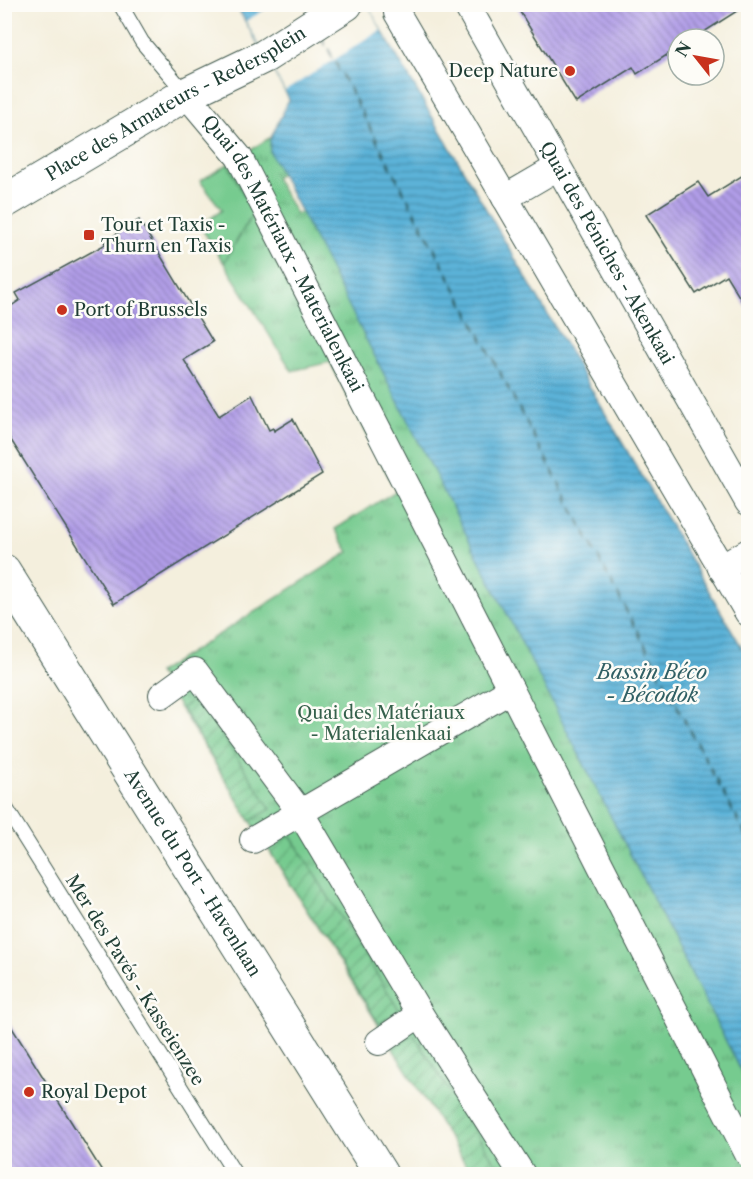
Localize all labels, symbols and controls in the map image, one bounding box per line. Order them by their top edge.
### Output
street label: Place des Armateurs - Redersplein [42,22,310,186]
north arrow [666,27,726,87]
text: N [671,38,695,60]
place label: Deep Nature [449,60,558,82]
marker: Deep Nature [563,64,577,78]
street label: Quai des Matériaux - Materialenkaai [198,111,368,396]
street label: Quai des Péniches - Akenkaai [535,138,679,369]
place label: Tour et Taxis - Thurn en Taxis [101,214,231,257]
marker: Tour et Taxis - Thurn en Taxis [82,228,96,242]
place label: Port of Brussels [74,299,208,321]
marker: Port of Brussels [55,303,69,317]
water label: Bassin Béco - Bécodok [595,660,707,707]
park label: Quai des Matériaux - Materialenkaai [297,702,465,745]
street label: Avenue du Port - Havenlaan [119,764,266,981]
street label: Mer des Pavés - Kasseienzee [61,870,209,1090]
place label: Royal Depot [41,1081,148,1103]
marker: Royal Depot [22,1085,36,1099]

